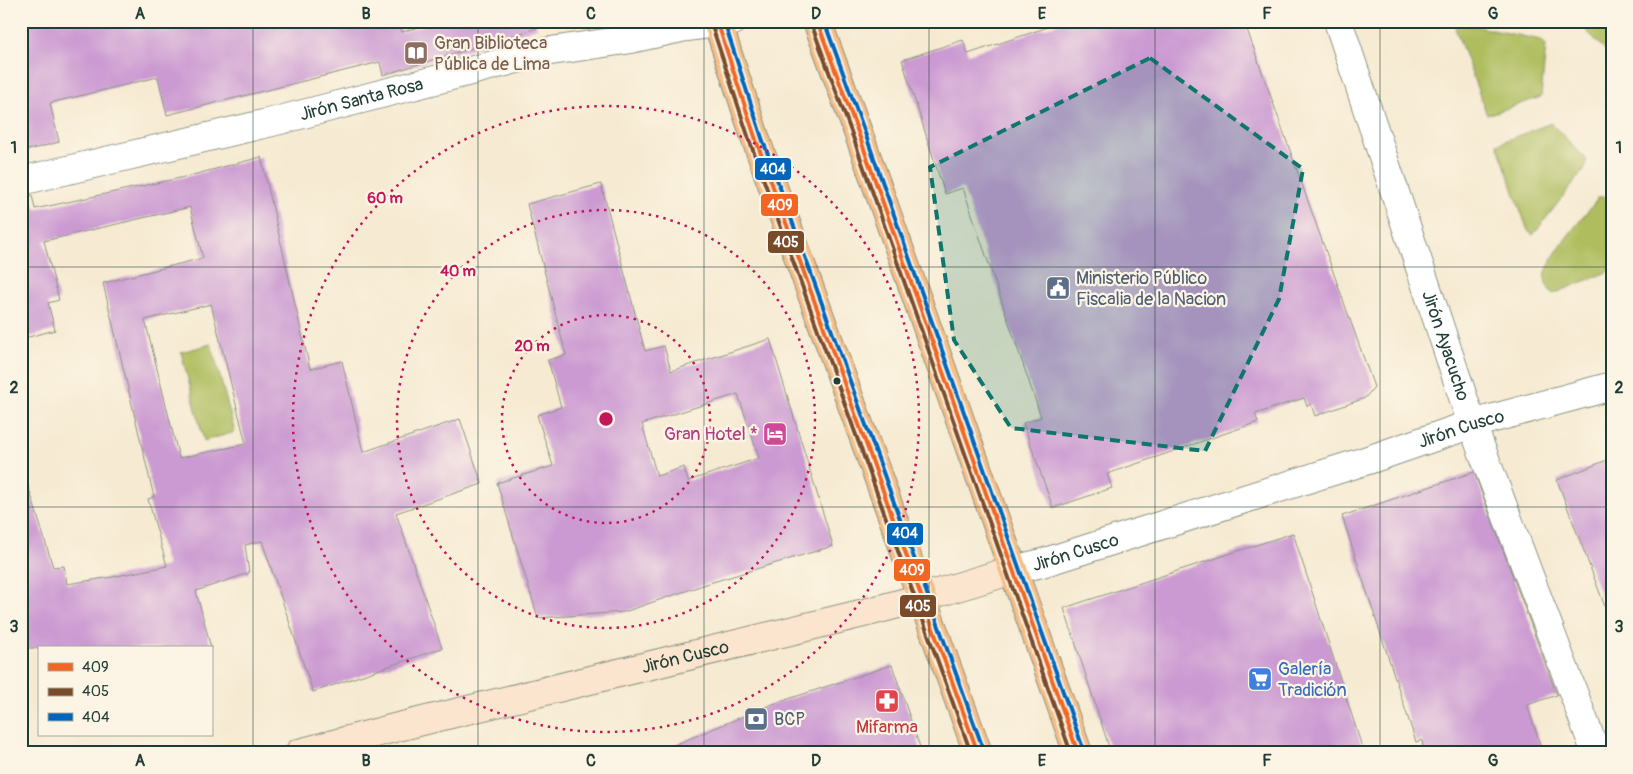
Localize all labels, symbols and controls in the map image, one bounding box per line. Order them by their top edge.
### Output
text: A [135,4,146,24]
text: B [361,4,371,24]
text: C [586,4,596,24]
text: D [811,4,821,24]
text: E [1038,4,1047,24]
text: F [1262,4,1272,24]
text: G [1488,4,1499,24]
place label: Gran Biblioteca Pública de Lima [434,32,550,76]
library icon: Gran Biblioteca Pública de Lima [403,40,429,66]
street label: Jirón Santa Rosa [297,72,425,126]
text: 1 [11,138,17,158]
text: 1 [1616,138,1622,158]
line badge: 404 [754,157,792,181]
text: 404 [760,161,787,178]
text: 60 m [367,189,403,208]
line badge: 409 [760,193,799,217]
text: 409 [768,197,792,214]
line badge: 405 [767,230,805,254]
text: 405 [773,234,799,251]
text: 40 m [440,262,476,281]
place label: Ministerio Público Fiscalia de la Nacion [1076,267,1226,311]
public building icon: Ministerio Público Fiscalia de la Nacion [1045,275,1071,301]
street label: Jirón Ayacucho [1417,287,1475,404]
text: 20 m [514,337,550,356]
unlabelled marker [832,376,842,386]
text: 2 [10,378,19,398]
text: 2 [1615,378,1624,398]
street label: Jirón Cusco [1415,404,1507,453]
centre of rings [597,410,615,428]
hotel icon: Gran Hotel * [762,421,788,447]
place label: Gran Hotel * [664,423,758,446]
line badge: 404 [886,522,924,546]
text: 404 [892,525,919,542]
street label: Jirón Cusco [1030,528,1122,576]
line badge: 409 [893,558,931,582]
text: 409 [900,562,924,579]
line badge: 405 [899,594,937,618]
text: 405 [905,598,931,615]
text: 3 [10,617,19,637]
text: 3 [1615,617,1624,637]
street label: Jirón Cusco [639,635,732,679]
legend [38,646,212,736]
text: 409 [82,658,109,677]
place label: Galería Tradición [1278,658,1347,702]
supermarket icon: Galería Tradición [1247,666,1273,692]
text: 405 [82,682,109,701]
pharmacy icon: Mifarma [874,688,900,714]
bank icon: BCP [743,706,769,732]
text: 404 [82,708,110,727]
place label: BCP [774,708,805,731]
place label: Mifarma [856,716,918,739]
text: A [135,751,146,771]
text: B [361,751,371,771]
text: C [586,751,596,771]
text: D [811,751,821,771]
text: E [1038,751,1047,771]
text: F [1262,751,1272,771]
text: G [1488,751,1499,771]

